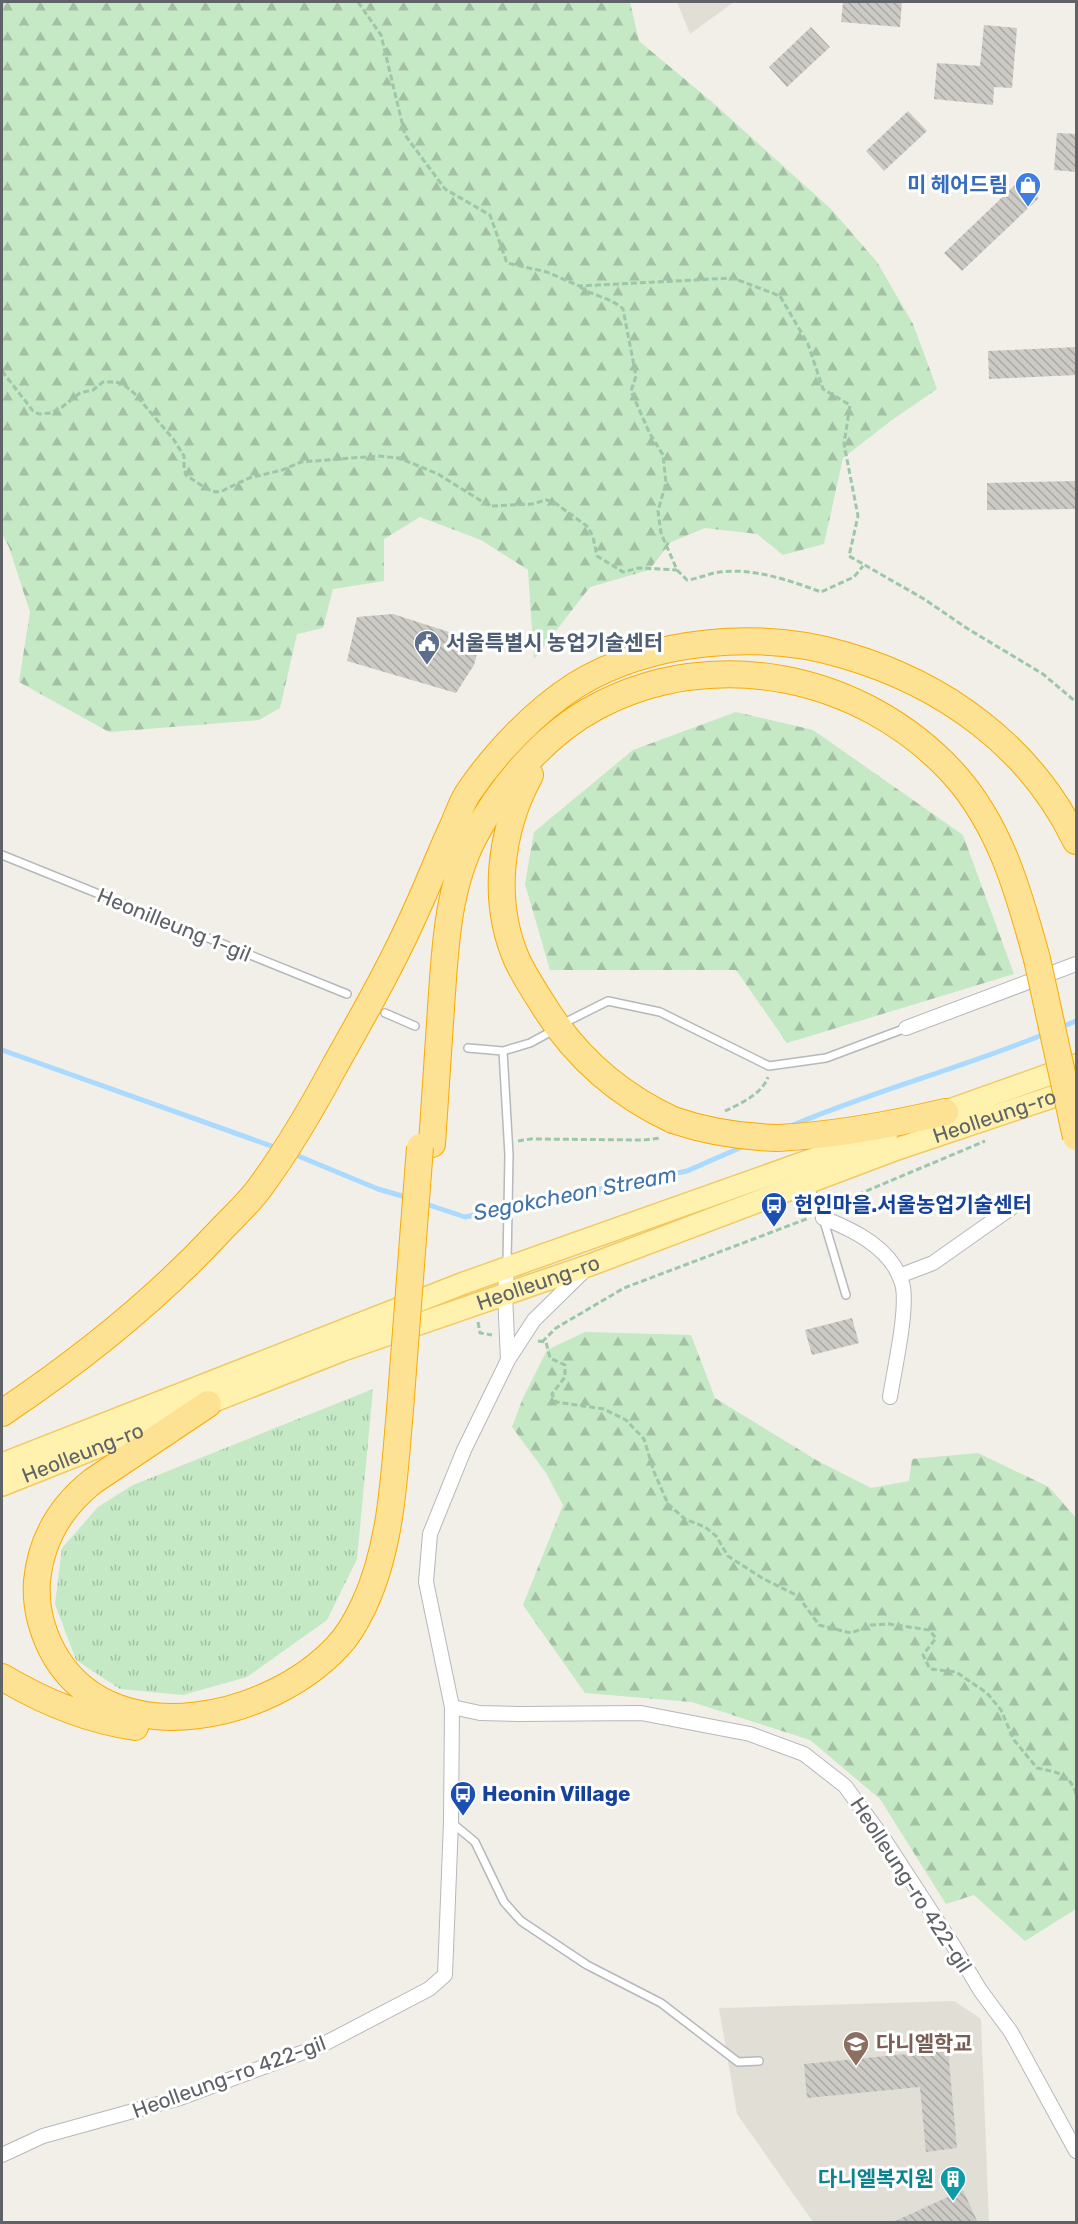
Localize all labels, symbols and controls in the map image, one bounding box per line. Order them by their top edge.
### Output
shop icon: 미 헤어드림 [1013,170,1043,208]
place label: 미 헤어드림 [907,172,1008,197]
public building icon: 서울특별시 농업기술센터 [412,628,442,666]
place label: 서울특별시 농업기술센터 [446,630,663,655]
street label: Heonilleung 1-gil [94,882,255,967]
street label: Heolleung-ro [929,1084,1059,1148]
water label: Segokcheon Stream [471,1161,679,1226]
bus stop icon: 헌인마을.서울농업기술센터 [759,1190,789,1228]
place label: 헌인마을.서울농업기술센터 [794,1192,1032,1217]
street label: Heolleung-ro [473,1250,603,1315]
street label: Heolleung-ro [18,1417,147,1488]
bus stop icon: Heonin Village [448,1779,478,1817]
place label: Heonin Village [482,1781,630,1806]
street label: Heolleung-ro 422-gil [845,1792,977,1977]
school or university icon: 다니엘학교 [841,2029,871,2067]
street label: Heolleung-ro 422-gil [129,2030,329,2123]
place label: 다니엘학교 [876,2031,973,2056]
building icon: 다니엘복지원 [938,2164,968,2202]
place label: 다니엘복지원 [818,2166,934,2191]

